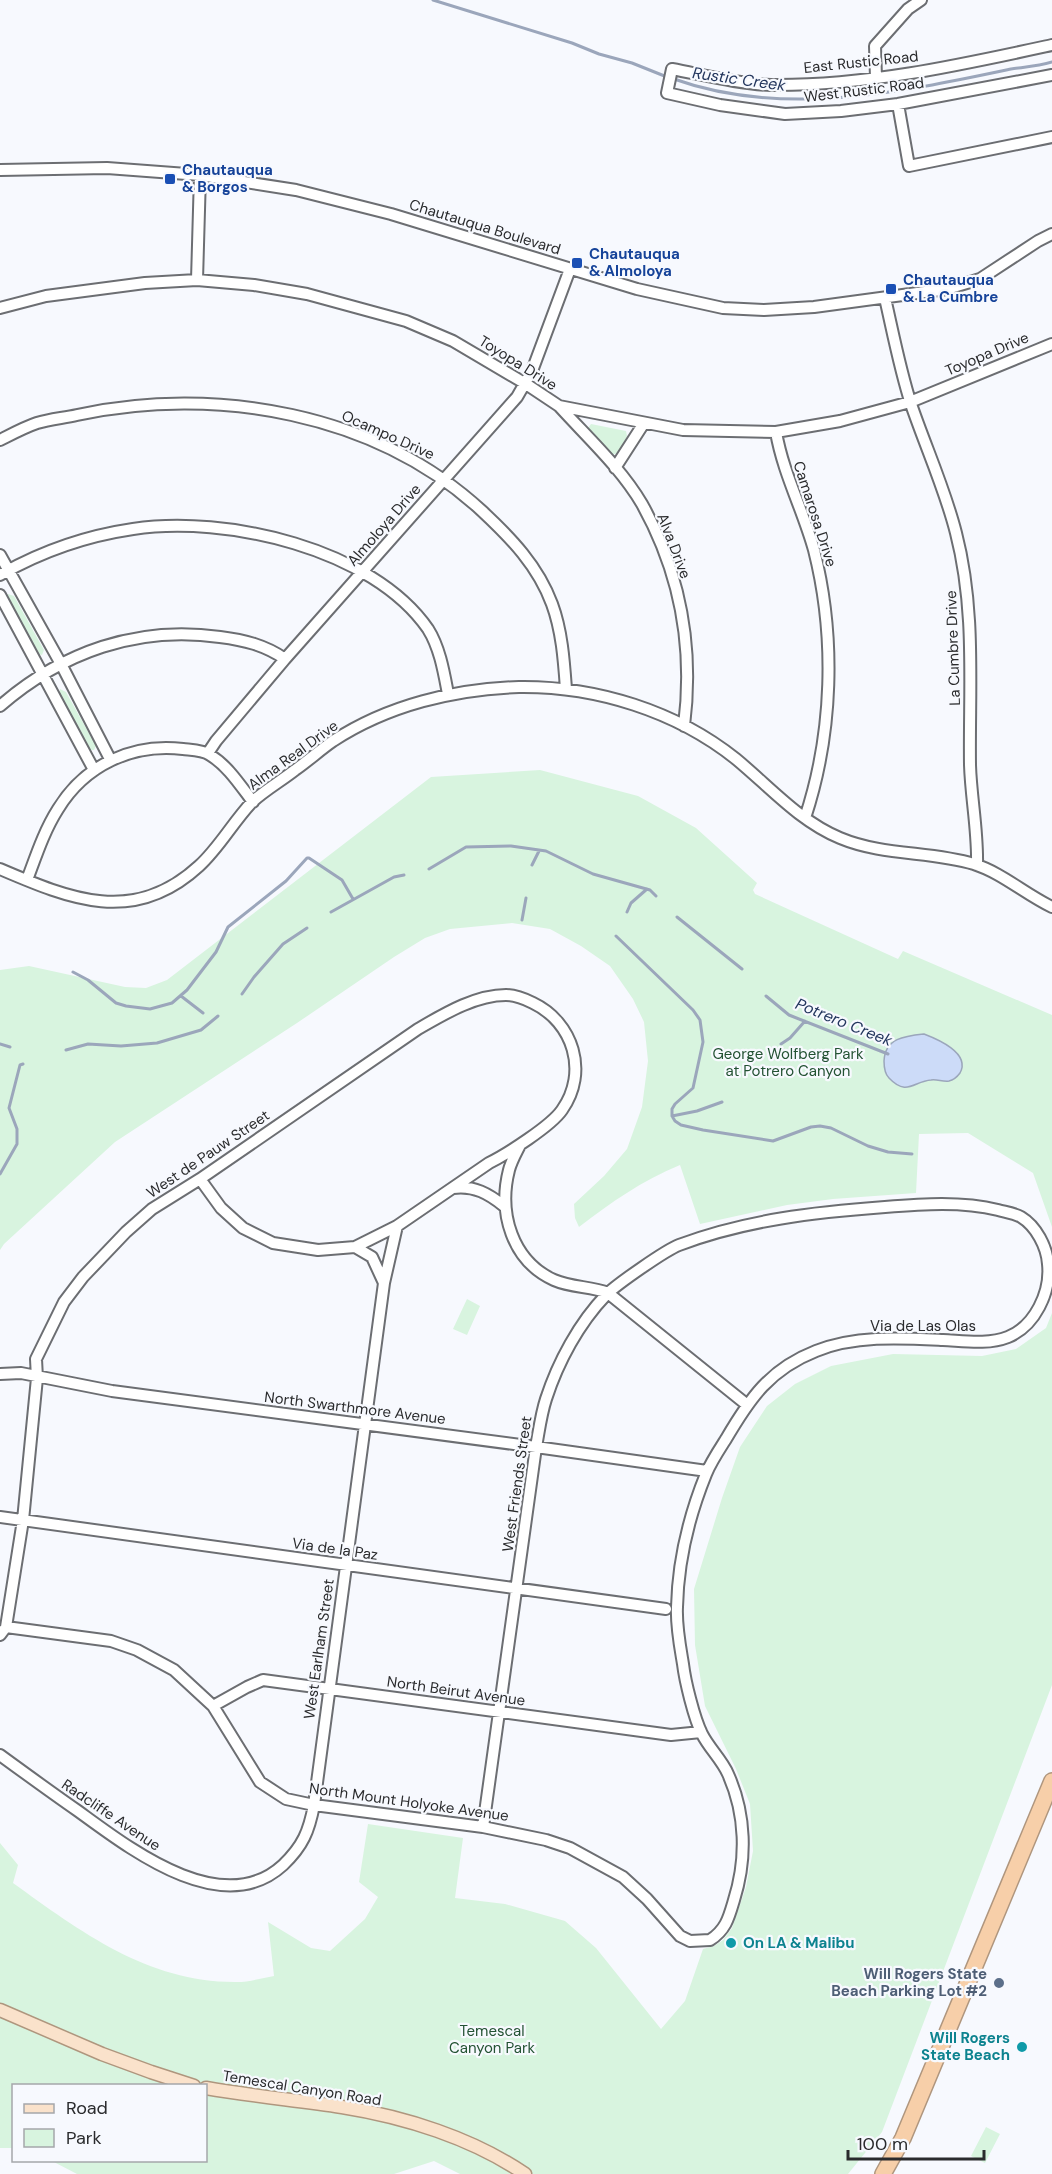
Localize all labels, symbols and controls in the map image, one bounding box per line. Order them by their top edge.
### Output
street label: East Rustic Road [803,46,919,78]
water label: Rustic Creek [691,62,788,96]
street label: West Rustic Road [803,73,925,107]
place label: Chautauqua & Borgos [182,160,273,197]
marker: Chautauqua & Borgos [163,172,177,186]
street label: Chautauqua Boulevard [407,194,563,260]
place label: Chautauqua & Almoloya [589,244,680,281]
marker: Chautauqua & Almoloya [570,256,584,270]
place label: Chautauqua & La Cumbre [903,270,998,307]
marker: Chautauqua & La Cumbre [884,282,898,296]
street label: Toyopa Drive [942,327,1032,381]
street label: Toyopa Drive [475,331,561,395]
street label: Ocampo Drive [338,406,438,464]
street label: Camarosa Drive [789,459,841,569]
street label: Almoloya Drive [343,480,425,570]
street label: Alva Drive [652,510,696,582]
street label: La Cumbre Drive [941,590,965,706]
street label: Alma Real Drive [244,716,342,794]
water label: Potrero Creek [792,993,896,1051]
park label: George Wolfberg Park at Potrero Canyon [712,1044,864,1081]
street label: West de Pauw Street [143,1105,274,1203]
street label: Via de Las Olas [870,1316,976,1336]
street label: North Swarthmore Avenue [263,1387,447,1429]
street label: West Friends Street [498,1415,536,1553]
street label: Via de la Paz [291,1533,379,1565]
street label: West Earlham Street [299,1577,339,1720]
street label: North Beirut Avenue [386,1671,526,1711]
street label: Radcliffe Avenue [58,1775,164,1855]
street label: North Mount Holyoke Avenue [308,1778,510,1826]
place label: On LA & Malibu [743,1933,855,1953]
marker: On LA & Malibu [724,1936,738,1950]
place label: Will Rogers State Beach Parking Lot #2 [831,1964,987,2001]
marker: Will Rogers State Beach Parking Lot #2 [992,1976,1006,1990]
park label: Temescal Canyon Park [449,2021,535,2058]
place label: Will Rogers State Beach [921,2028,1010,2065]
marker: Will Rogers State Beach [1015,2040,1029,2054]
street label: Temescal Canyon Road [221,2066,383,2110]
legend [12,2084,207,2162]
text: Road [66,2096,108,2120]
scale bar [848,2123,984,2161]
text: Park [66,2126,102,2150]
text: 100 m [857,2132,908,2156]

